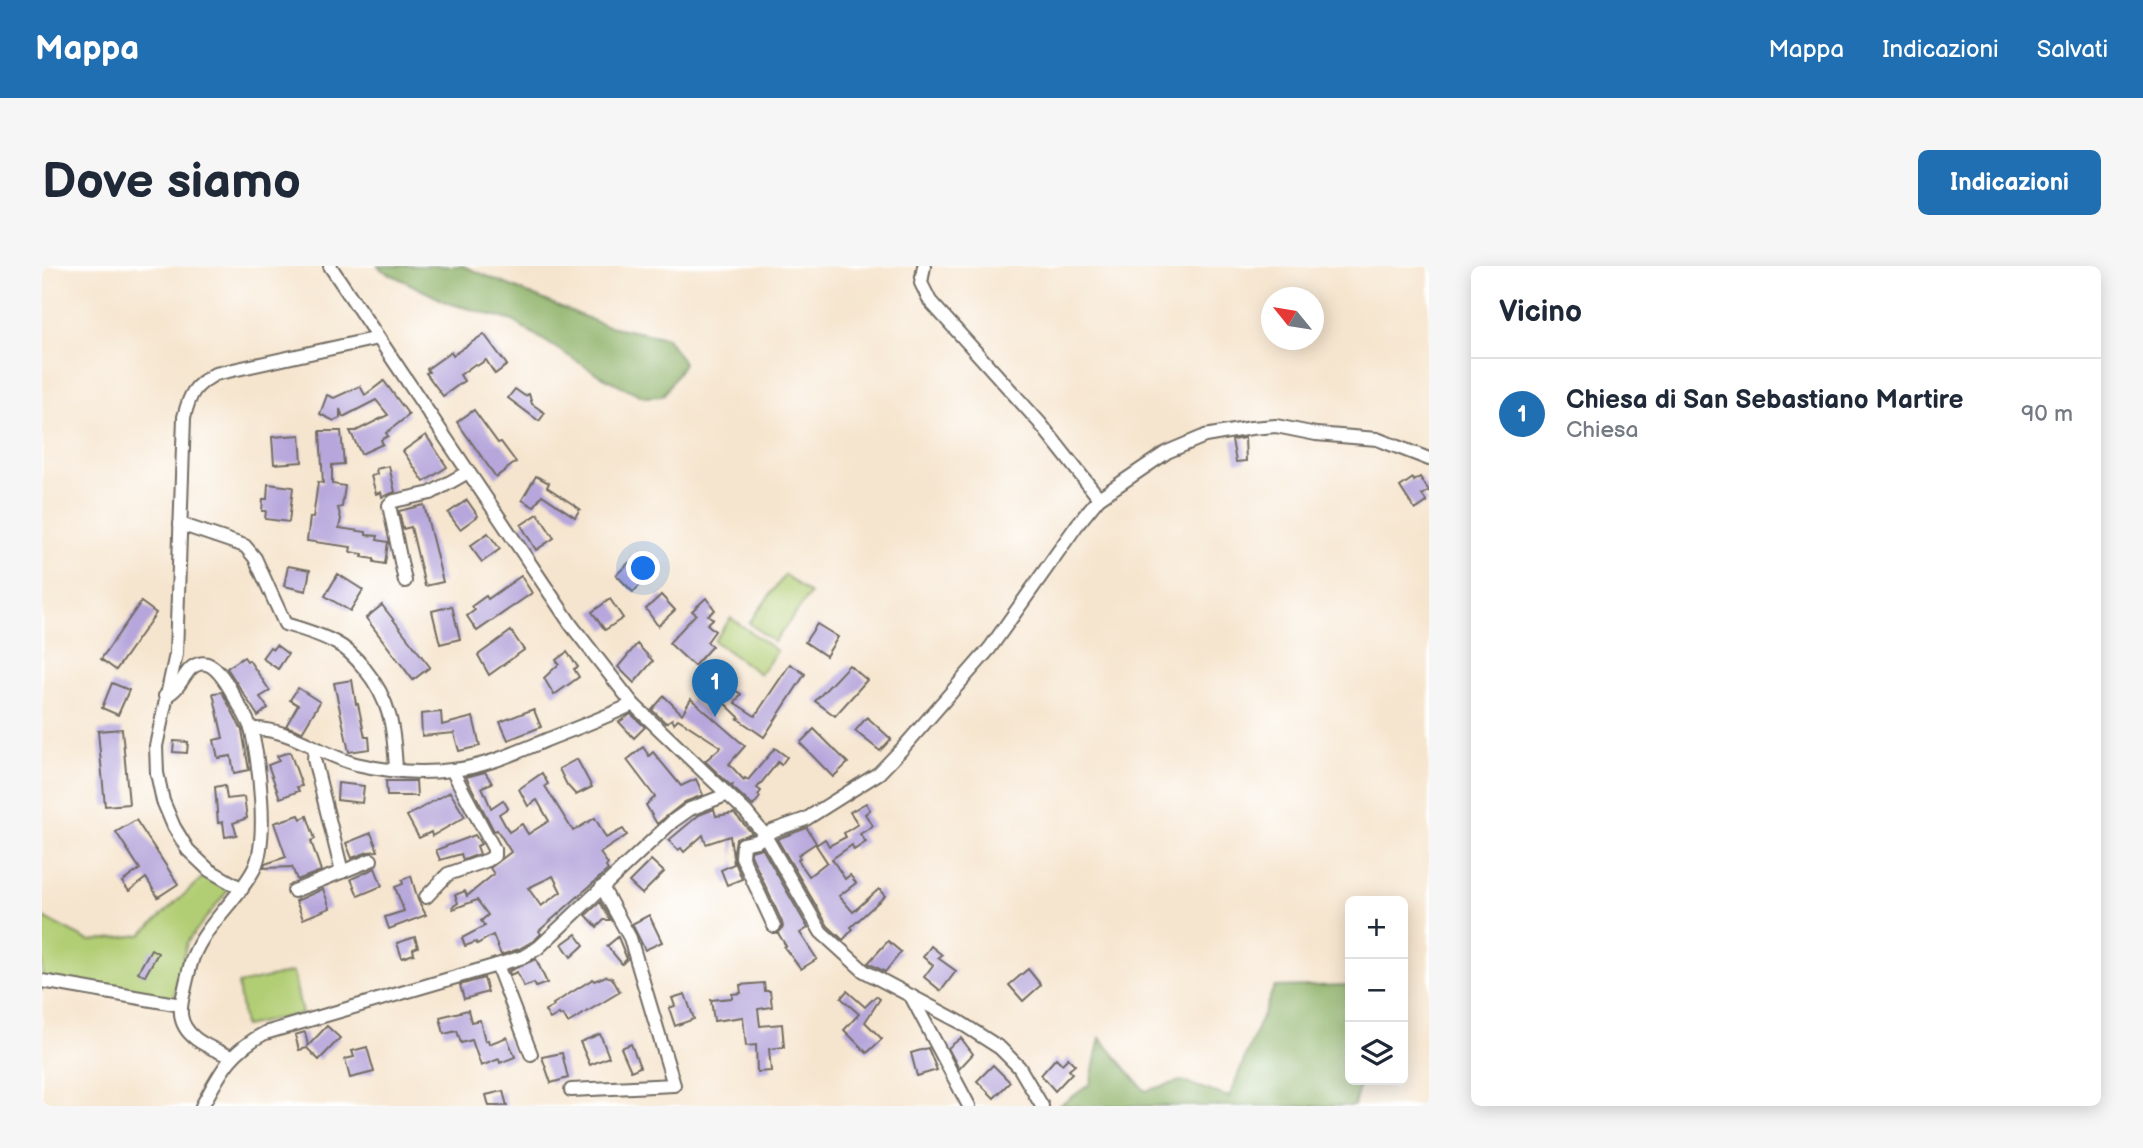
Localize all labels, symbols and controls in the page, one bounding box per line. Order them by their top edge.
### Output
text: Mappa [35,29,139,69]
text: Mappa [1768,35,1844,64]
text: Indicazioni [1882,35,1999,64]
text: Salvati [2037,35,2108,64]
button: Indicazioni [1918,150,2101,215]
text: Dove siamo [42,153,301,212]
north arrow [1261,287,1324,350]
text: Vicino [1499,294,1582,330]
text: Chiesa di San Sebastiano Martire [1566,385,1963,416]
text: 1 [1517,400,1527,428]
text: 90 m [2021,400,2073,428]
text: Chiesa [1566,416,1639,444]
your location [626,551,660,585]
pin: 1 [692,659,738,717]
map controls [1345,896,1408,1085]
button: + [1345,896,1408,959]
button: − [1345,959,1408,1022]
button: layers [1345,1022,1408,1085]

